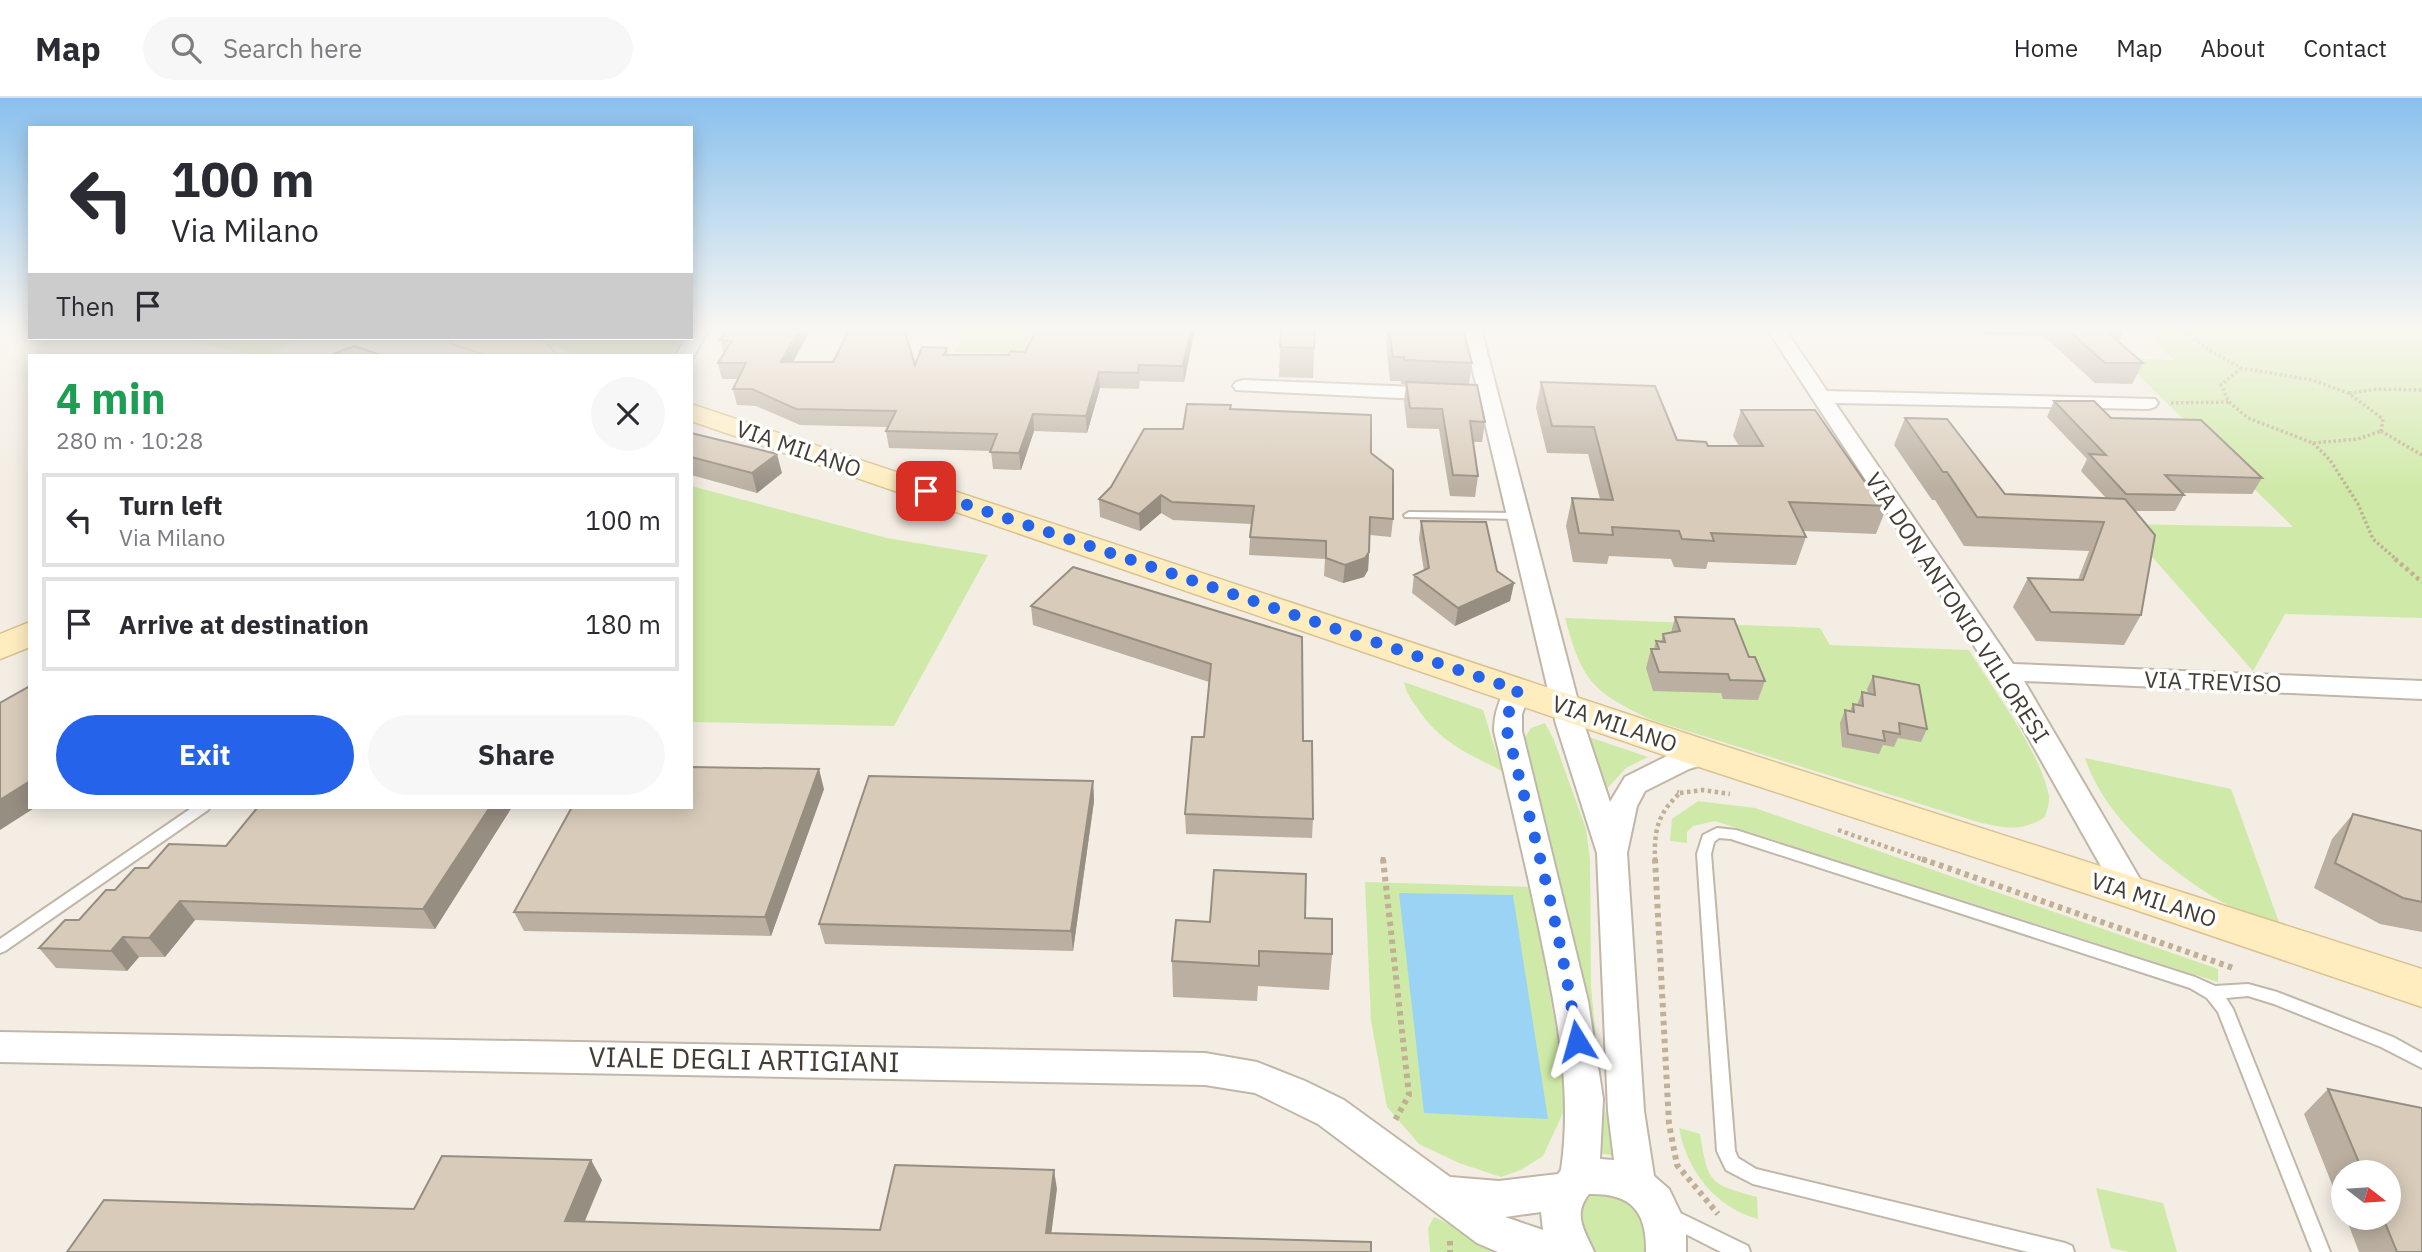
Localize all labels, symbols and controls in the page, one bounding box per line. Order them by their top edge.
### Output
search box [143,17,633,80]
text: Map [35,27,101,70]
icon: search [167,29,205,67]
text: Search here [223,31,362,65]
text: Home [2014,32,2078,64]
text: Map [2116,32,2162,64]
text: About [2200,32,2265,64]
text: Contact [2303,32,2387,64]
text: 100 m [171,147,315,210]
icon: left [56,154,147,245]
text: Via Milano [171,209,319,251]
icon: arrive [129,287,167,325]
text: Then [56,289,115,323]
text: 4 min [56,371,166,426]
button: close [591,377,665,451]
street label: VIA MILANO [732,413,866,483]
text: 280 m · 10:28 [56,425,203,455]
pin [896,461,956,521]
street label: VIA DON ANTONIO VILLORESI [1859,466,2057,748]
icon: arrive [907,472,945,510]
text: Turn left [119,488,222,522]
icon: left [60,501,98,539]
text: 100 m [585,503,661,537]
text: Via Milano [119,522,225,552]
icon: arrive [60,605,98,643]
text: Arrive at destination [119,607,369,641]
text: 180 m [585,607,661,641]
street label: VIA TREVISO [2144,664,2282,698]
street label: VIA MILANO [1548,688,1682,758]
button: Exit [56,715,354,795]
button: Share [368,715,665,795]
street label: VIA MILANO [2087,865,2221,933]
position arrow [1540,1004,1614,1078]
street label: VIALE DEGLI ARTIGIANI [588,1038,900,1080]
north arrow [2331,1160,2401,1230]
map controls [2331,1160,2401,1230]

